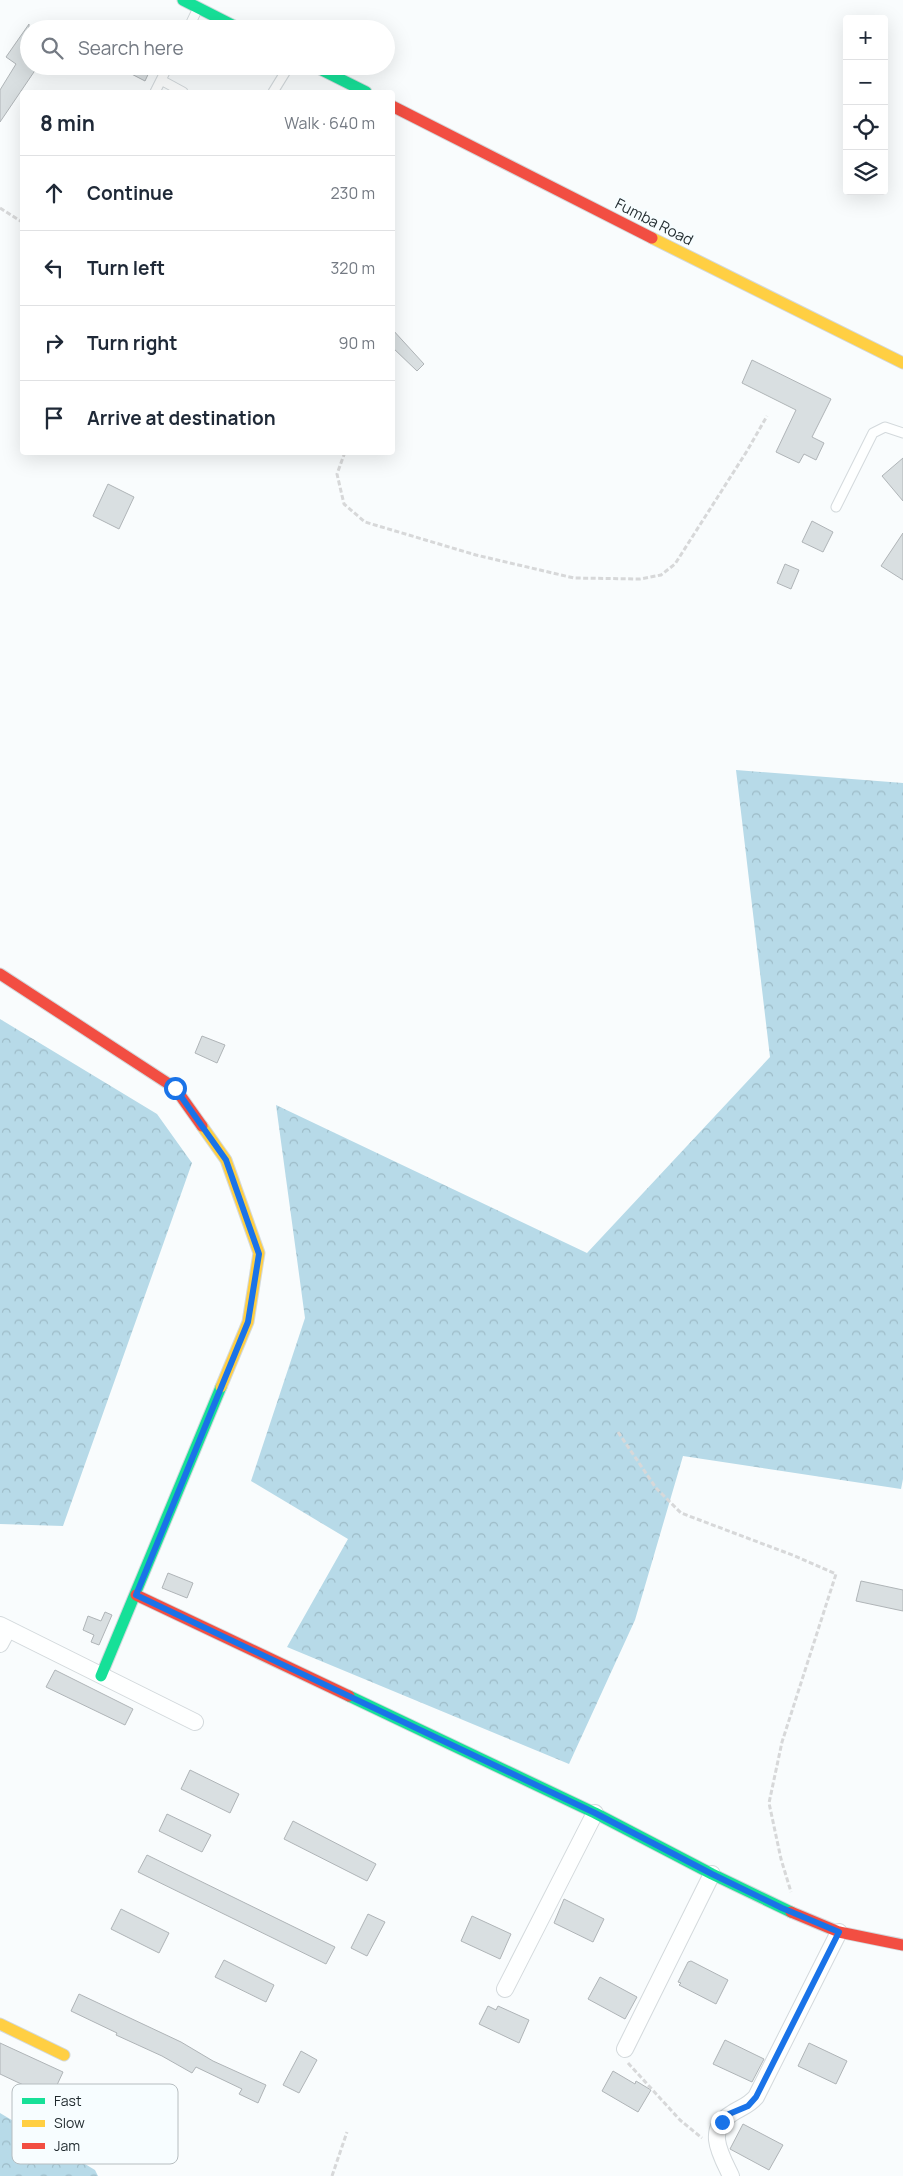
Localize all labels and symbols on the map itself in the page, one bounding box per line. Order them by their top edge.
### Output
street label: Fumba Road [612,193,697,250]
route start [164,1077,187,1100]
legend [12,2084,178,2164]
text: Fast [54,2091,82,2110]
route end [711,2111,734,2134]
text: Slow [54,2113,85,2132]
text: Jam [54,2136,80,2155]

